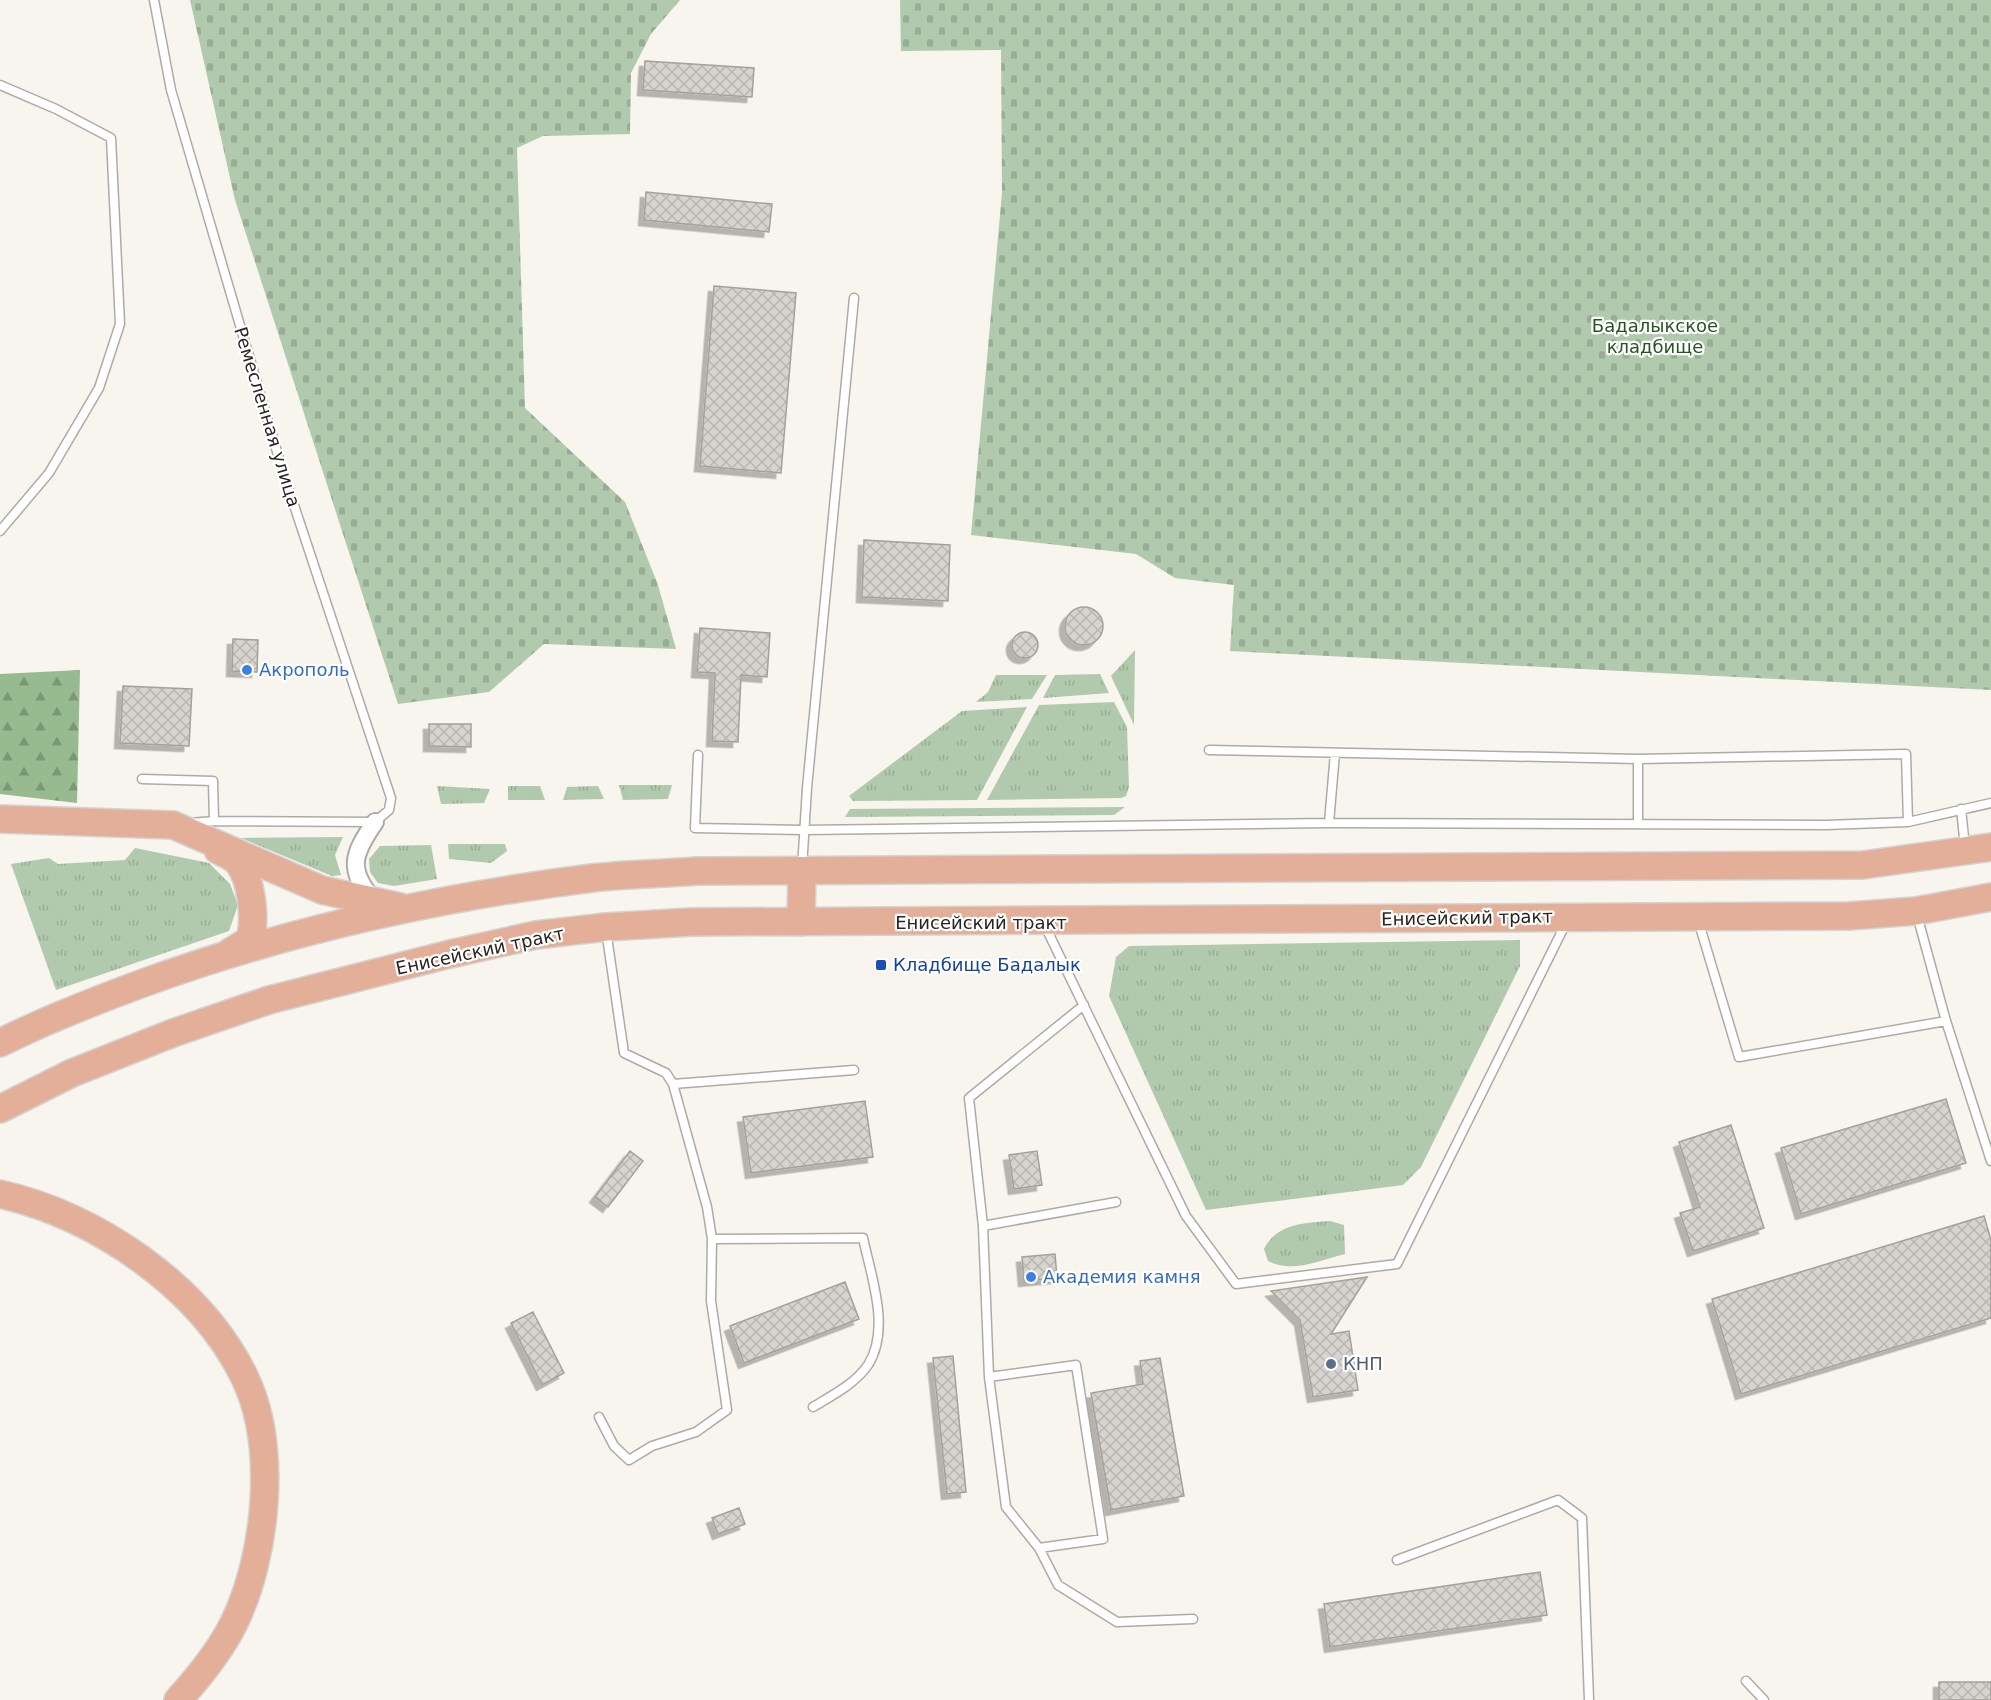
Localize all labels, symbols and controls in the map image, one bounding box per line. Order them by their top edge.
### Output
park label: Бадалыкское кладбище [1592,315,1718,357]
street label: Ремесленная улица [230,324,305,509]
place label: Акрополь [259,659,350,680]
marker: Акрополь [240,663,254,677]
street label: Енисейский тракт [1381,906,1553,929]
street label: Енисейский тракт [895,912,1067,933]
street label: Енисейский тракт [394,922,566,979]
place label: Кладбище Бадалык [893,954,1081,975]
marker: Кладбище Бадалык [874,958,888,972]
place label: Академия камня [1043,1266,1201,1287]
marker: Академия камня [1024,1270,1038,1284]
place label: КНП [1343,1353,1383,1374]
marker: КНП [1324,1357,1338,1371]

